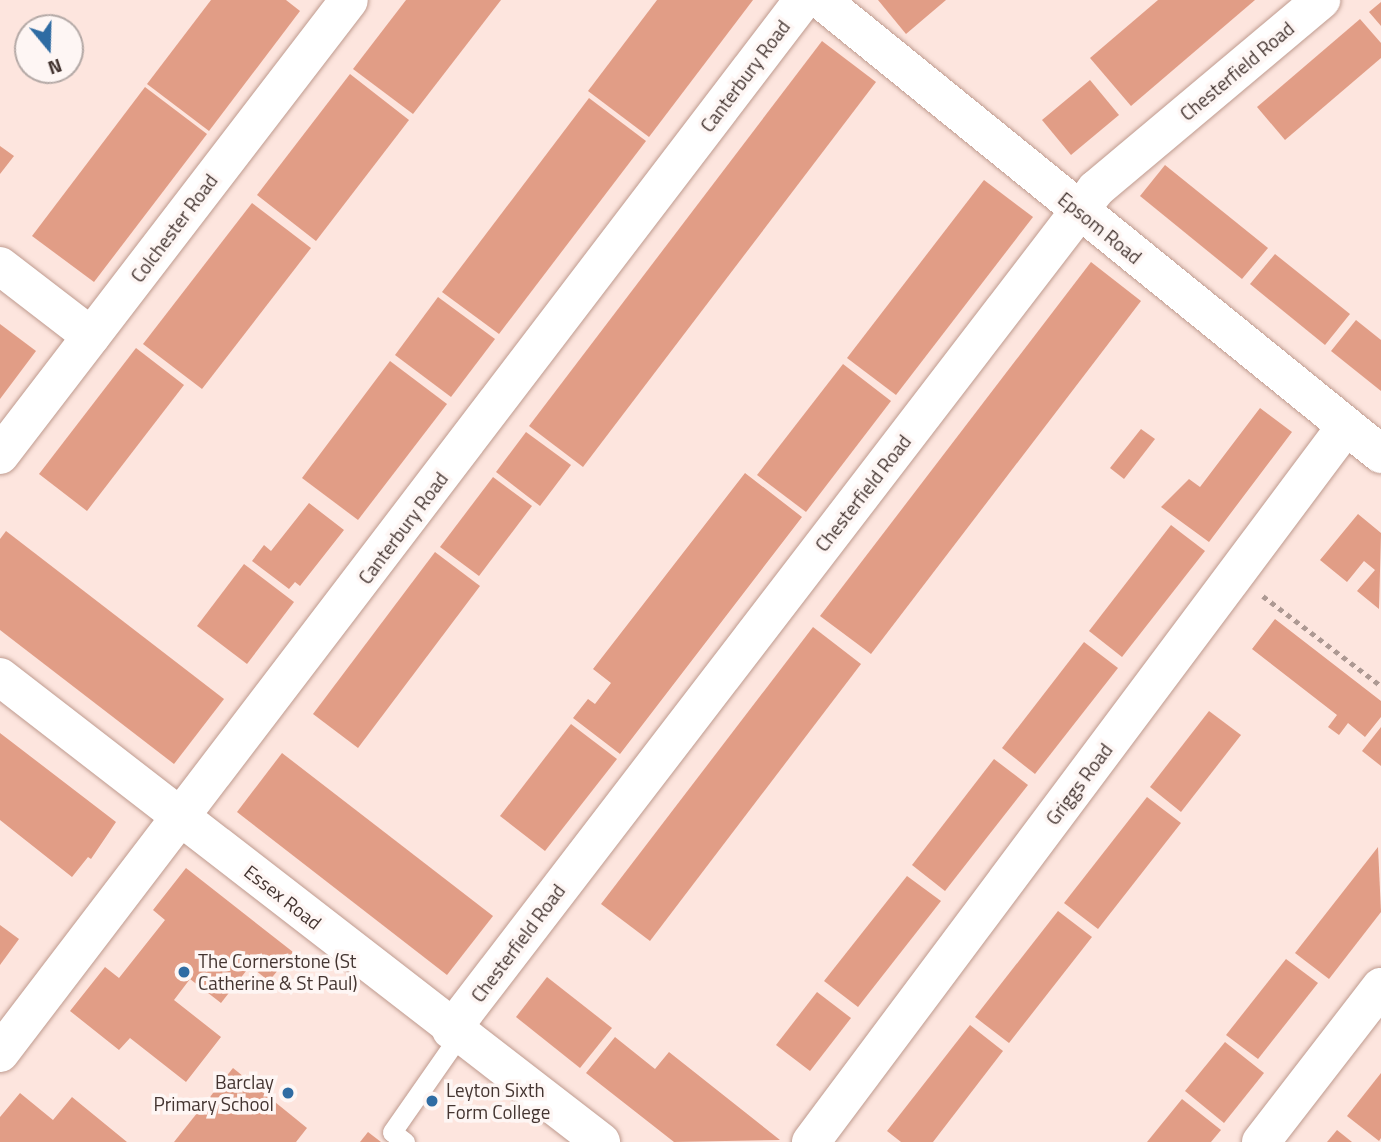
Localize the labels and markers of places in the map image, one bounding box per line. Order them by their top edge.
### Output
place label: The Cornerstone (St Catherine & St Paul) [198,950,357,994]
marker: The Cornerstone (St Catherine & St Paul) [176,964,192,980]
place label: Barclay Primary School [153,1071,274,1115]
place label: Leyton Sixth Form College [446,1079,550,1123]
marker: Barclay Primary School [280,1085,296,1101]
marker: Leyton Sixth Form College [424,1093,440,1109]

